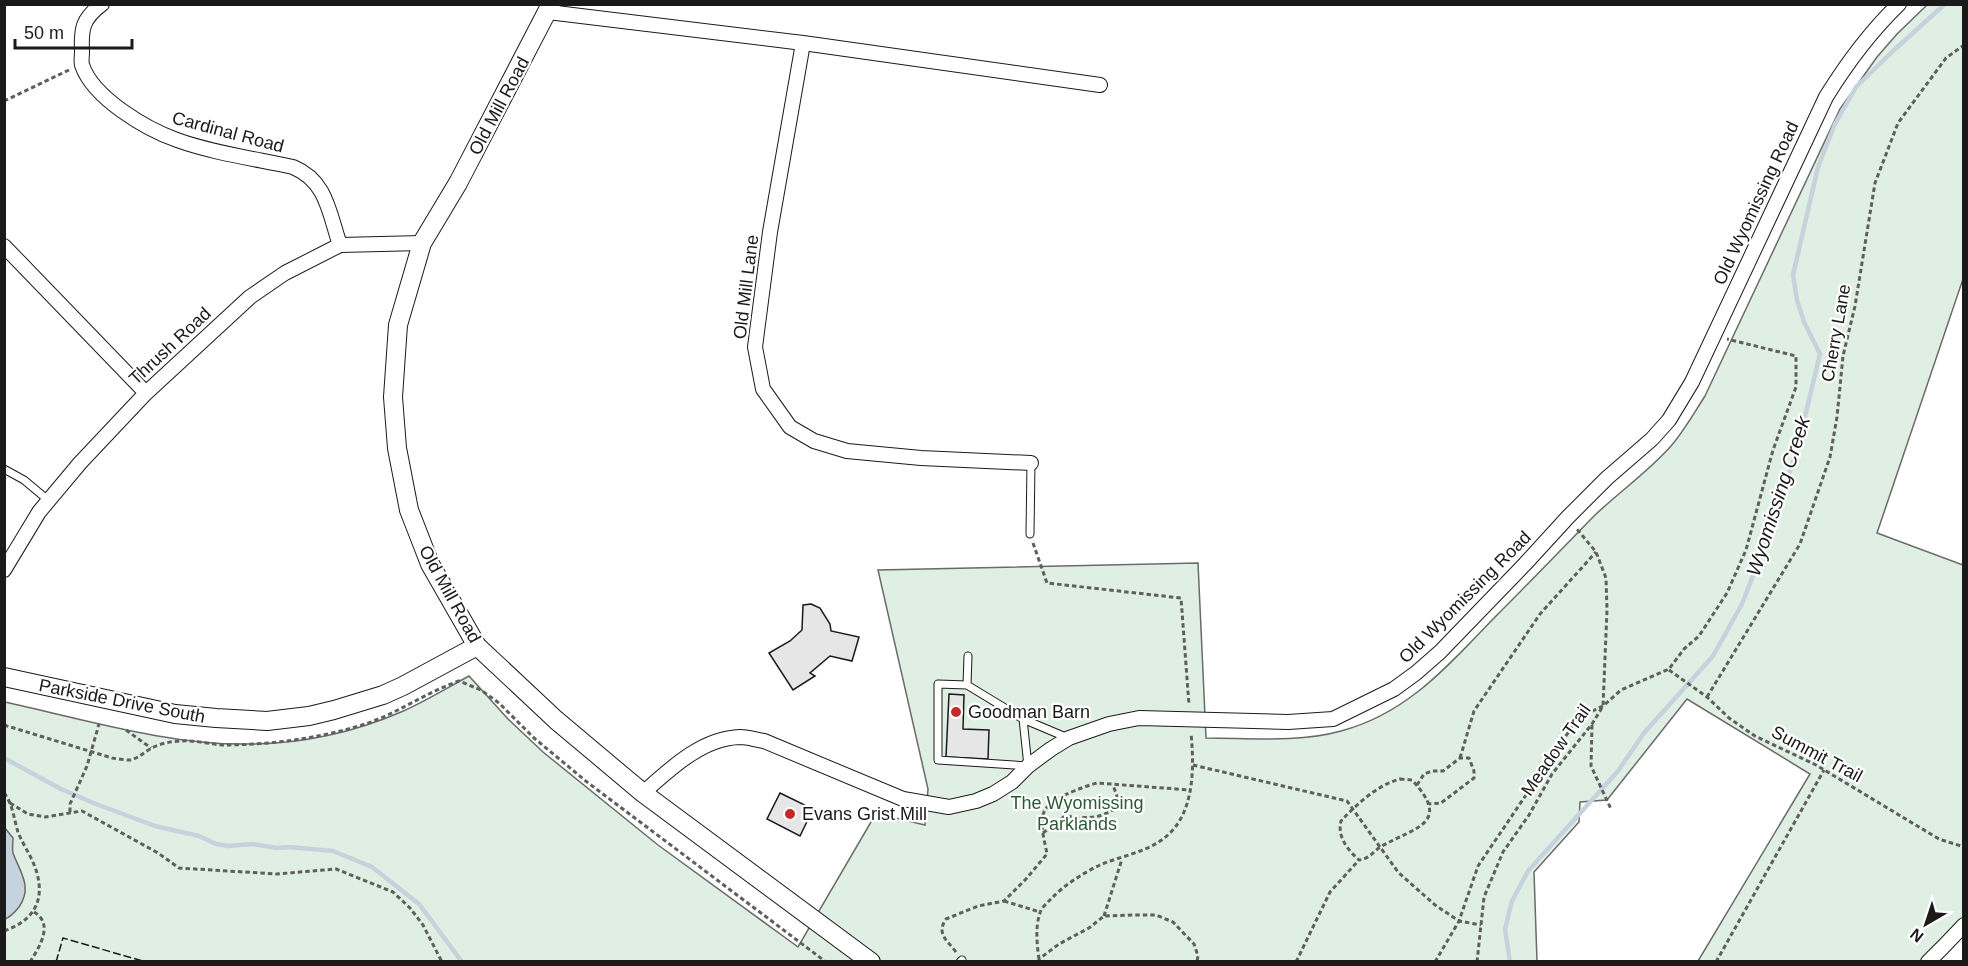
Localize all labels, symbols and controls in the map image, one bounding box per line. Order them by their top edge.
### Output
scale bar [15,12,132,50]
text: 50 m [24,23,64,43]
street label: Old Mill Road [465,54,533,158]
street label: Cardinal Road [170,107,286,157]
street label: Old Wyomissing Road [1709,118,1803,288]
street label: Old Mill Lane [730,234,762,340]
street label: Cherry Lane [1818,282,1854,384]
street label: Thrush Road [125,303,215,389]
water label: Wyomissing Creek [1742,412,1815,579]
street label: Old Wyomissing Road [1395,527,1535,667]
street label: Old Mill Road [415,542,485,646]
street label: Parkside Drive South [37,675,207,727]
street label: Meadow Trail [1517,700,1595,800]
place label: Goodman Barn [968,702,1090,722]
marker: Goodman Barn [949,705,963,719]
street label: Summit Trail [1768,722,1866,786]
park label: The Wyomissing Parklands [1011,793,1143,834]
place label: Evans Grist Mill [802,804,927,824]
marker: Evans Grist Mill [783,807,797,821]
north arrow [1896,894,1956,954]
text: N [1907,925,1927,946]

